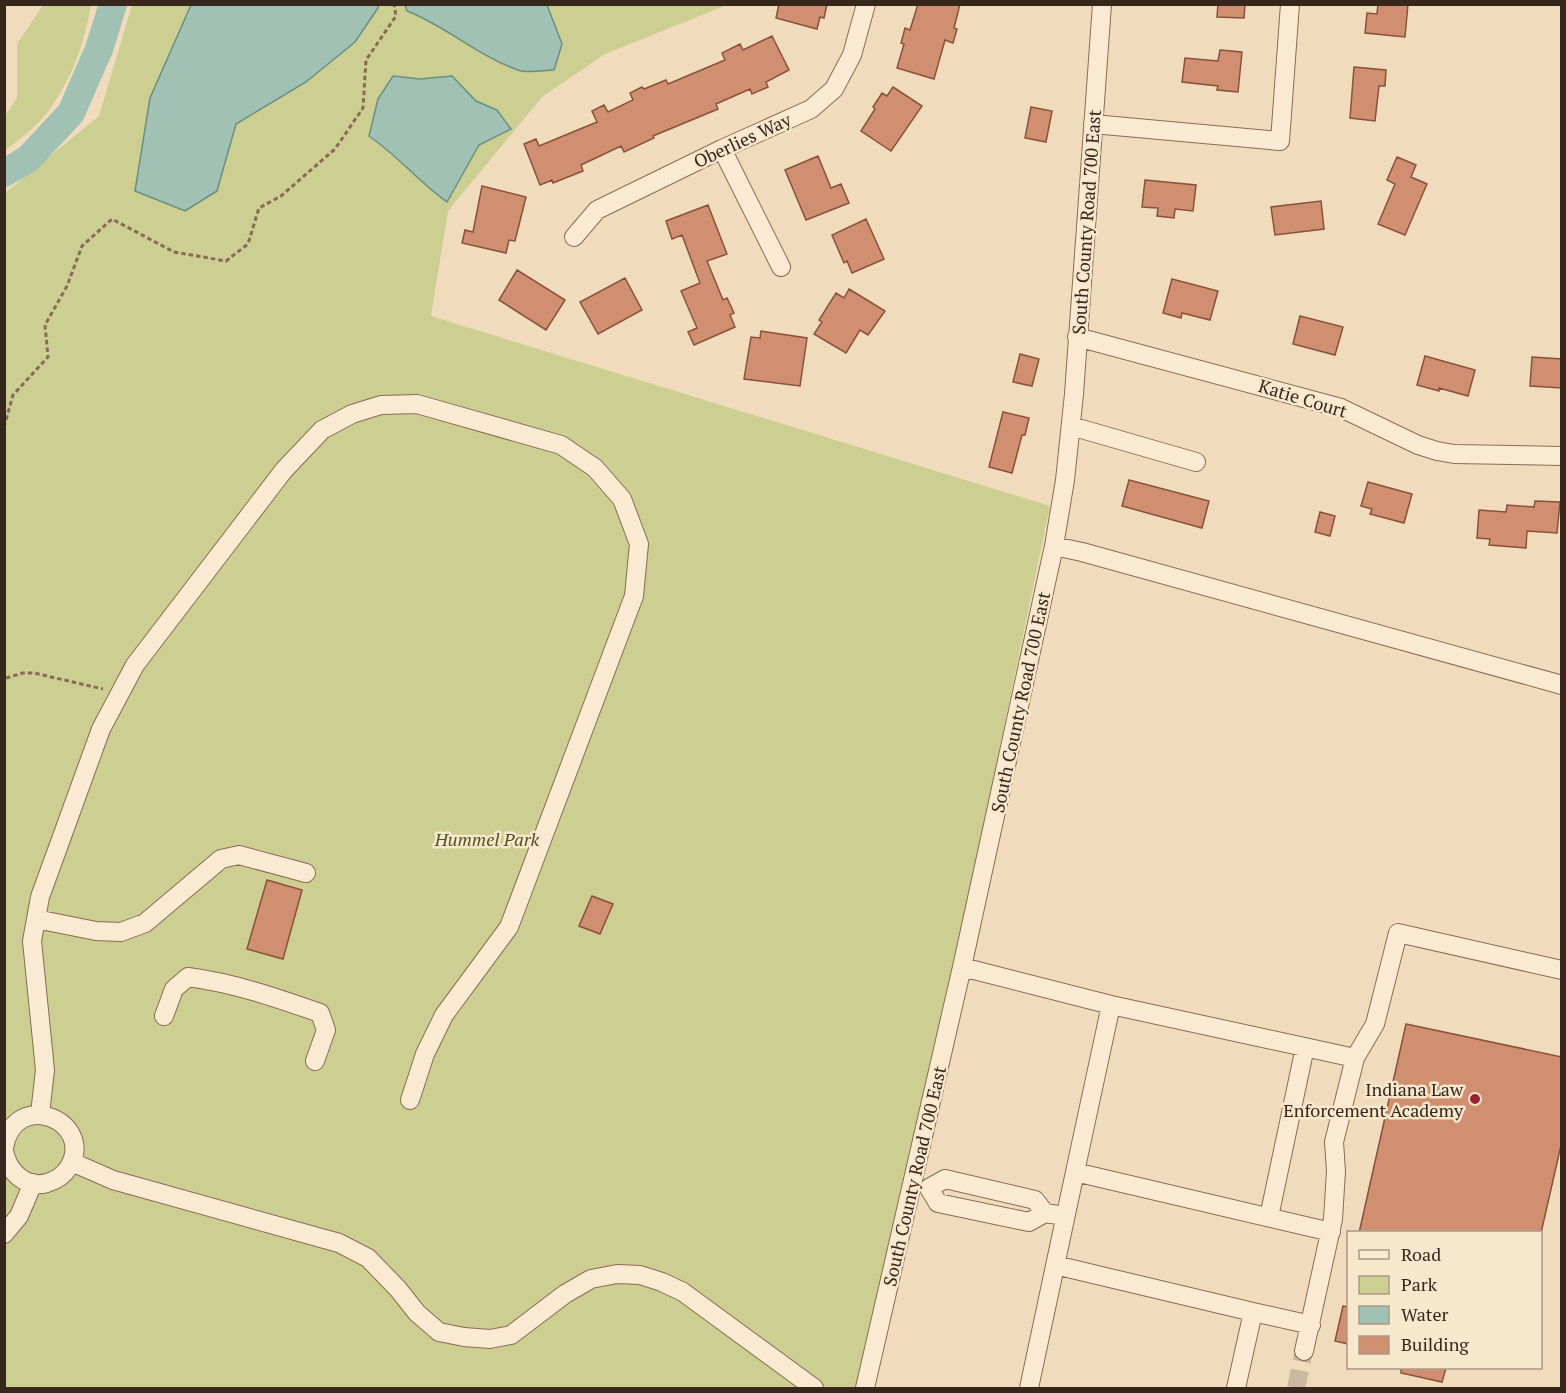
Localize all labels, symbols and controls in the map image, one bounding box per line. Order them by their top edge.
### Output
street label: Oberlies Way [689,107,795,173]
street label: South County Road 700 East [1066,108,1106,335]
street label: Katie Court [1256,373,1350,423]
street label: South County Road 700 East [985,589,1055,815]
park label: Hummel Park [434,827,540,851]
street label: South County Road 700 East [877,1063,951,1289]
place label: Indiana Law Enforcement Academy [1283,1077,1464,1122]
marker: Indiana Law Enforcement Academy [1468,1092,1482,1106]
legend [1347,1231,1542,1369]
text: Road [1401,1242,1441,1266]
text: Park [1401,1272,1438,1296]
text: Water [1401,1302,1448,1326]
text: Building [1401,1332,1469,1356]

